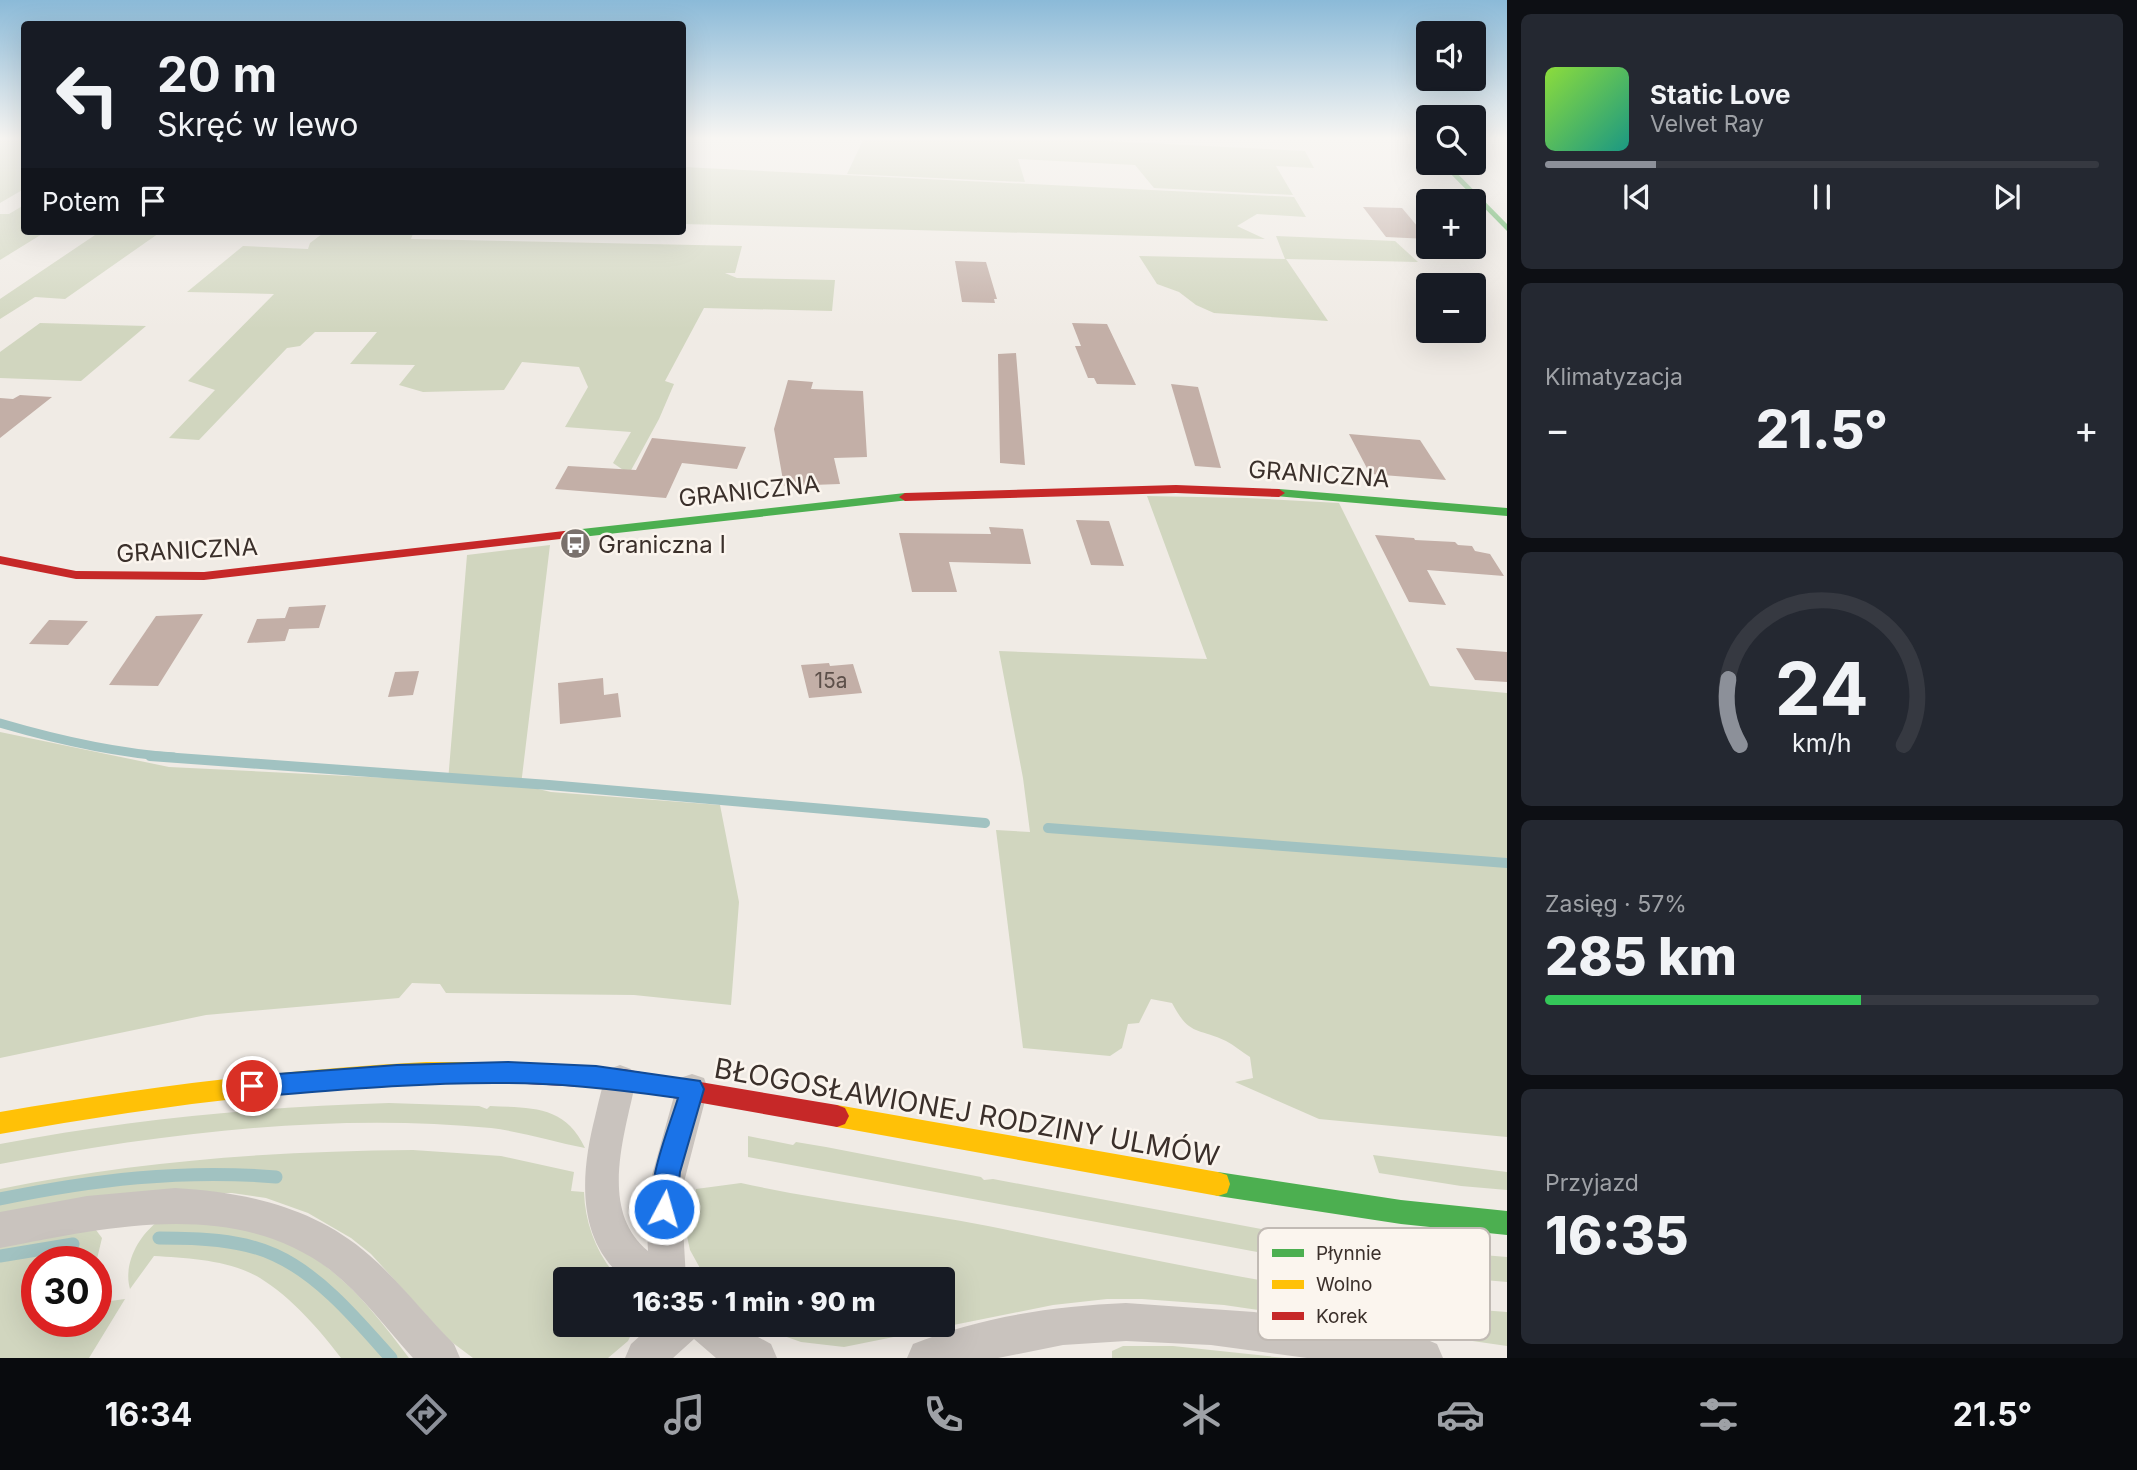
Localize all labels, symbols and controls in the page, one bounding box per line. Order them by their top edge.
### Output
map controls [1416,21,1486,343]
button: sound [1416,21,1486,91]
text: 20 m [157,45,277,104]
icon: left [42,49,133,140]
text: Static Love [1650,79,1791,110]
text: Skręć w lewo [157,105,358,144]
button: search [1416,105,1486,175]
text: Velvet Ray [1650,110,1764,138]
icon: previous [1618,178,1656,216]
icon: pause [1803,178,1841,216]
icon: next [1988,178,2026,216]
icon: arrive [134,182,172,220]
text: Potem [42,186,120,217]
button: + [1416,189,1486,259]
button: − [1416,273,1486,343]
text: Klimatyzacja [1545,363,1683,391]
text: 21.5° [1756,398,1888,461]
text: − [1545,406,1570,452]
text: + [2074,406,2099,452]
street label: GRANICZNA [1247,455,1391,493]
street label: GRANICZNA [677,469,821,513]
bus stop icon: Graniczna I [558,527,592,561]
place label: Graniczna I [598,530,726,559]
street label: GRANICZNA [115,532,259,568]
text: 24 [1775,644,1869,733]
house number: 15a [814,668,848,693]
text: km/h [1792,728,1852,758]
text: Zasięg · 57% [1545,890,1687,918]
text: 285 km [1545,925,1737,988]
street label: BŁOGOSŁAWIONEJ RODZINY ULMÓW [712,1051,1222,1173]
pin [222,1056,282,1116]
icon: arrive [233,1067,271,1105]
text: Przyjazd [1545,1169,1639,1197]
position arrow [627,1172,701,1246]
text: 16:35 [1545,1204,1689,1267]
legend [1258,1228,1490,1340]
text: Płynnie [1316,1242,1382,1265]
speed limit sign: 30 [21,1246,112,1337]
text: Wolno [1316,1273,1372,1296]
text: 16:35 · 1 min · 90 m [632,1286,876,1317]
text: Korek [1316,1305,1368,1328]
icon: directions [402,1390,451,1439]
icon: music [660,1390,709,1439]
icon: phone [919,1390,968,1439]
icon: climate [1177,1390,1226,1439]
icon: car [1436,1390,1485,1439]
icon: filters [1694,1390,1743,1439]
text: 16:34 [105,1395,192,1434]
text: 21.5° [1953,1395,2032,1434]

